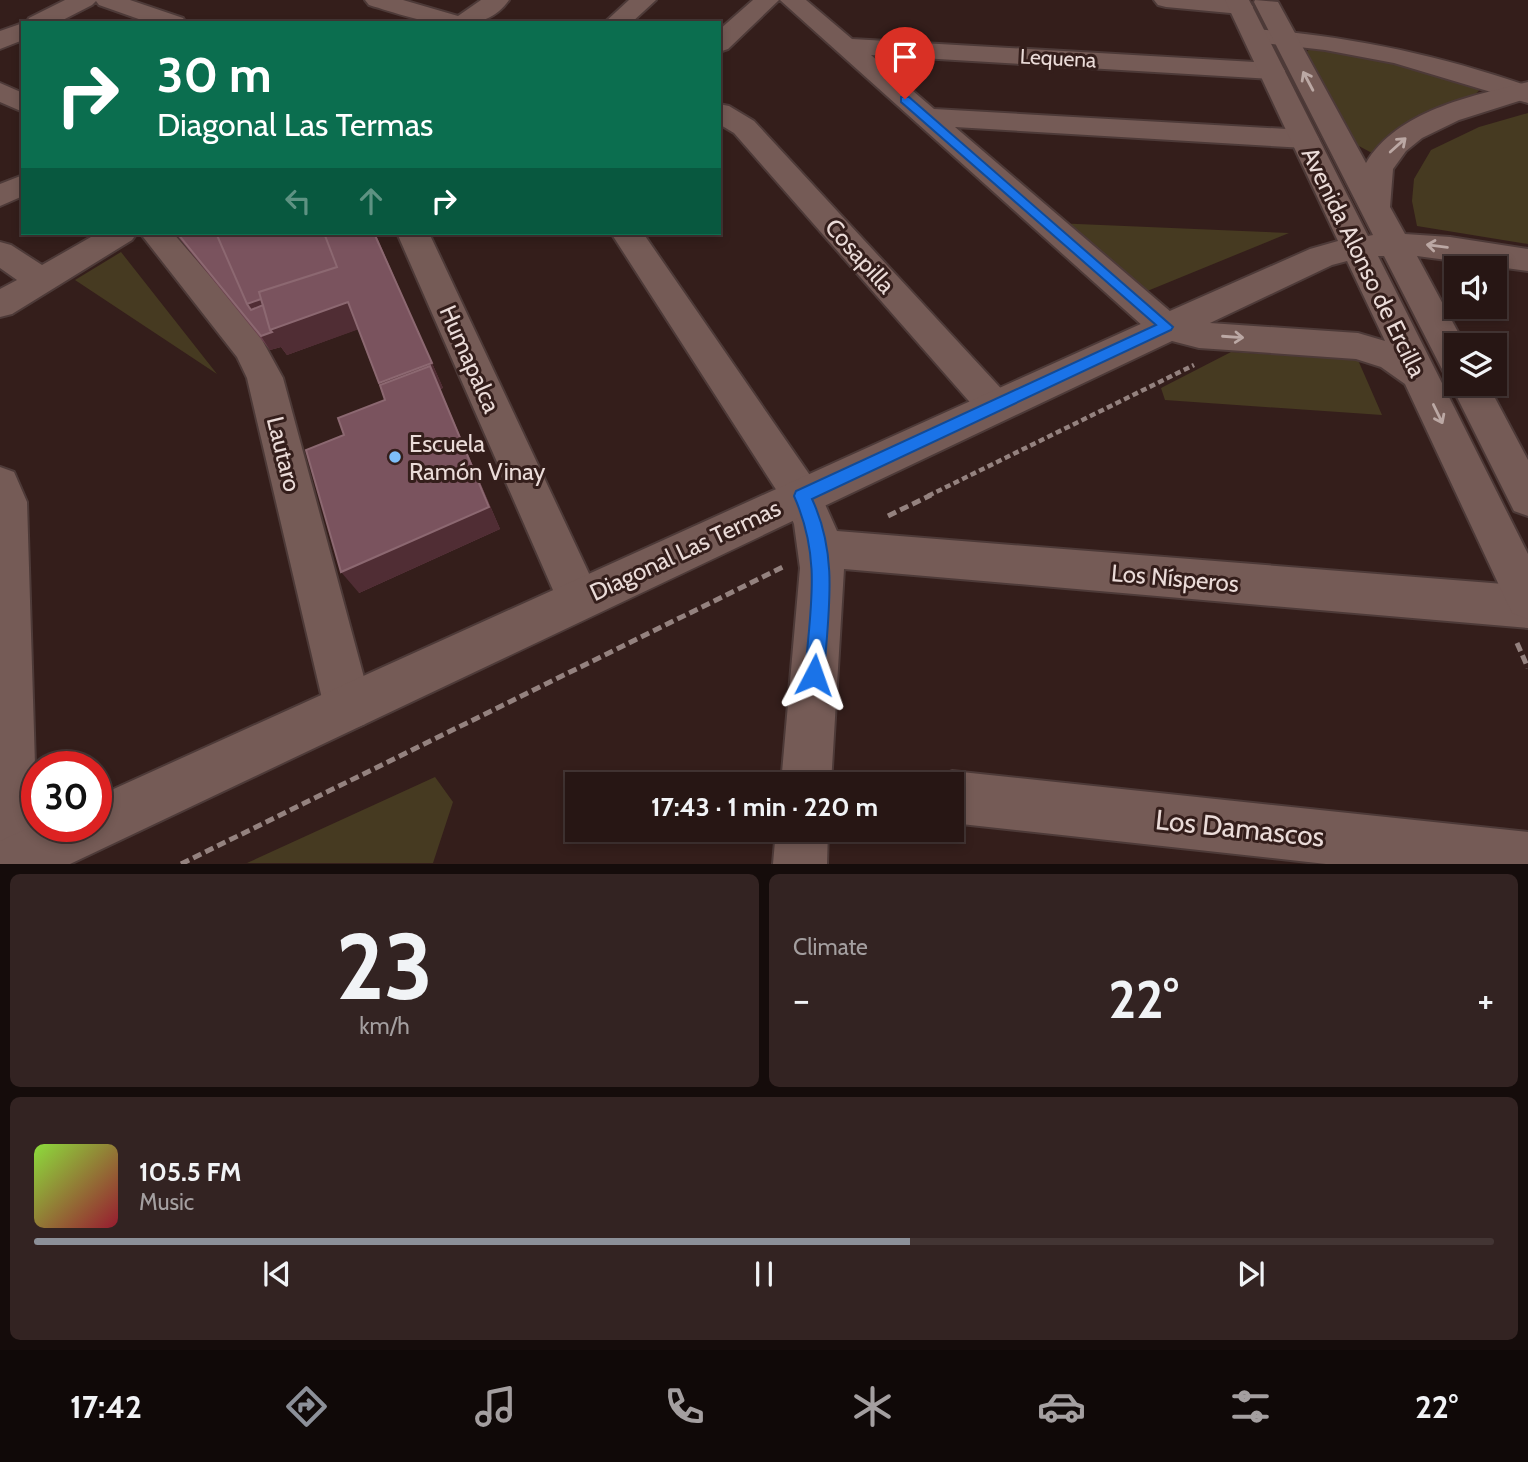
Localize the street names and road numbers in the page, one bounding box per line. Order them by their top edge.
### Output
street label: Lequena [1019,44,1097,72]
street label: Avenida Alonso de Ercilla [1296,142,1432,382]
street label: Cosapilla [819,213,901,300]
street label: Humapalca [433,301,507,418]
street label: Lautaro [261,414,307,494]
street label: Diagonal Las Termas [585,493,785,607]
street label: Los Nísperos [1110,558,1240,598]
street label: Los Damascos [1154,802,1326,854]

